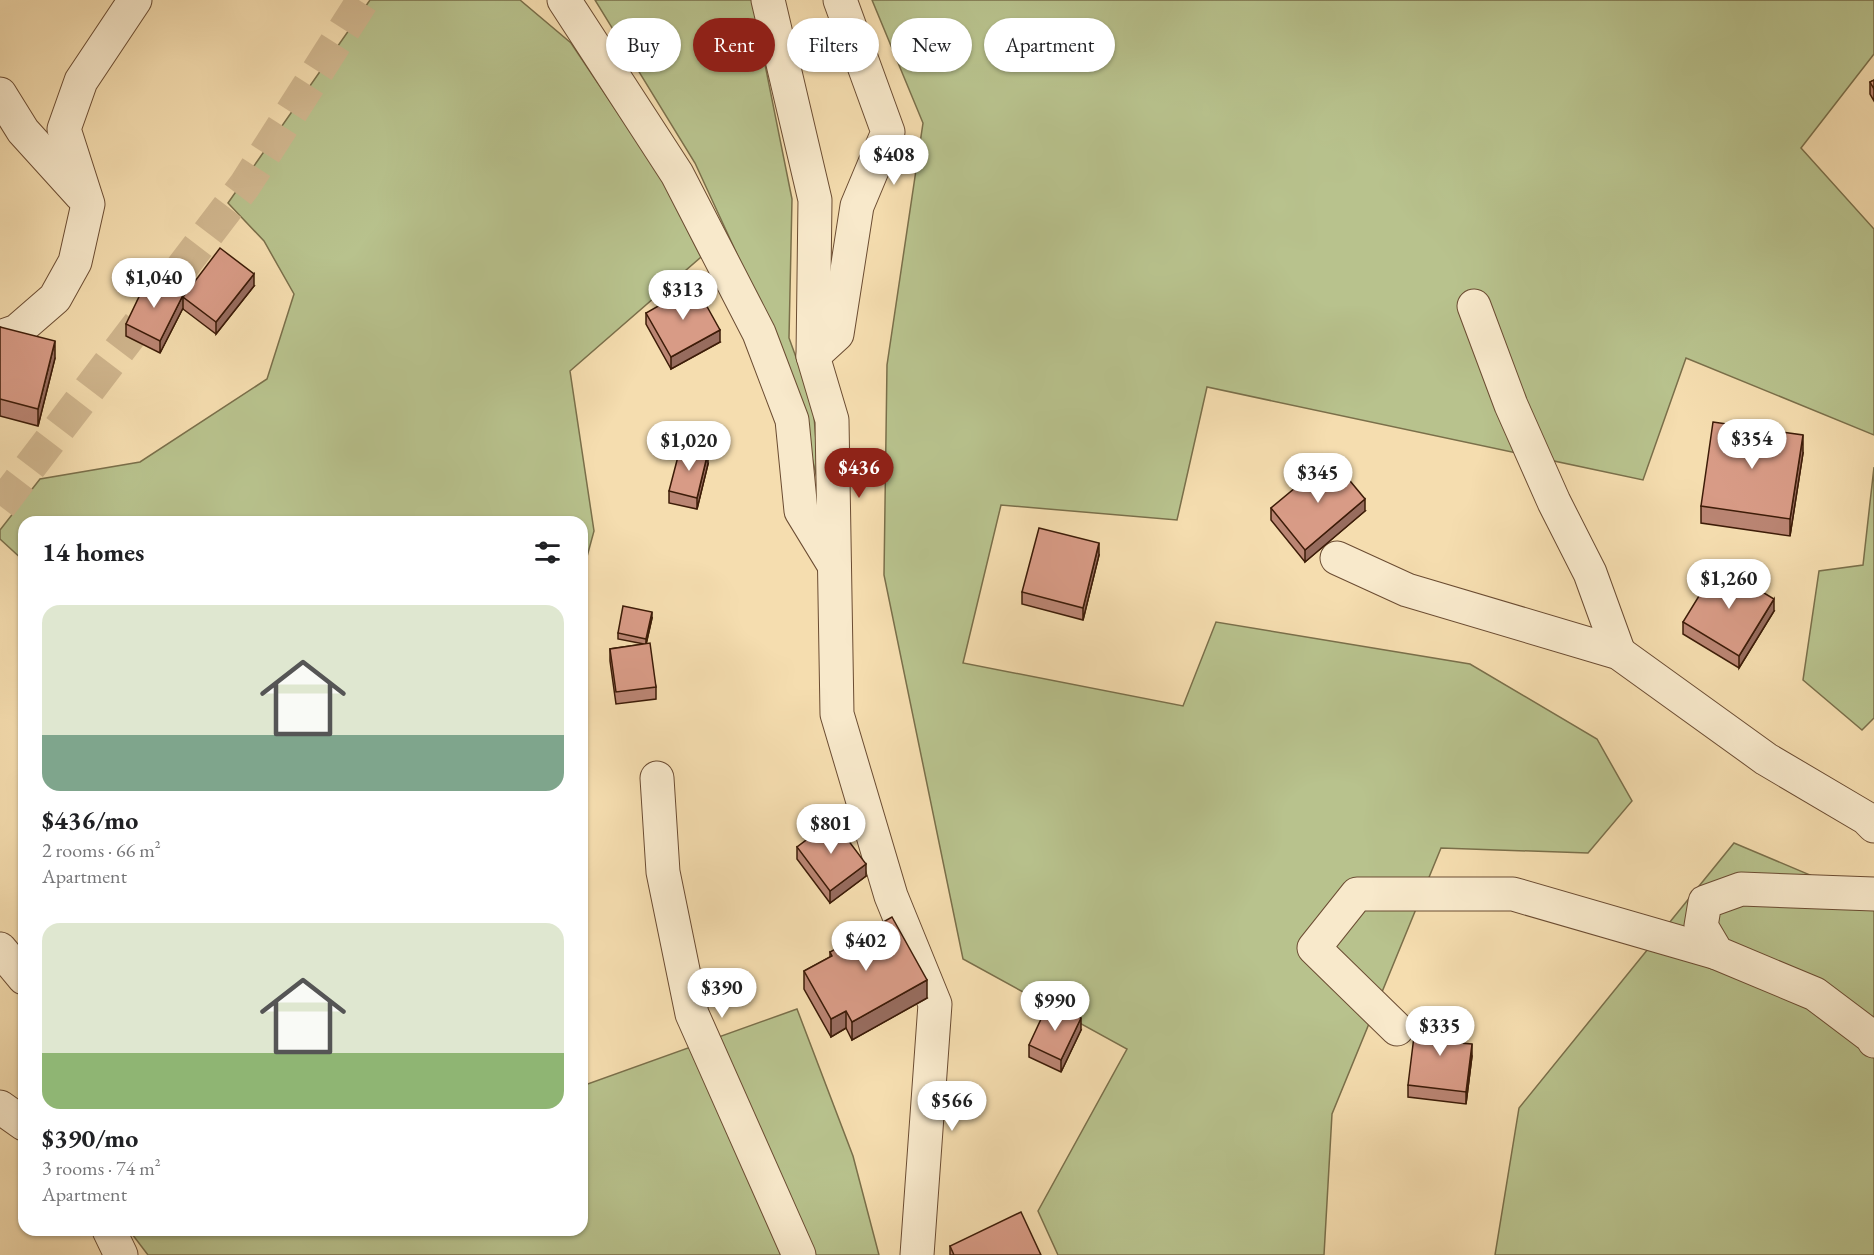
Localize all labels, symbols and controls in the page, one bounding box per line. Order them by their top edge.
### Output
chip: Buy [606,18,681,72]
chip: Rent [693,18,775,72]
chip: Filters [787,18,879,72]
chip: New [891,18,972,72]
chip: Apartment [984,18,1115,72]
pin: $408 [858,135,930,186]
text: $408 [874,141,914,167]
pin: $1,040 [105,258,203,309]
text: $1,040 [126,264,182,290]
pin: $313 [647,270,719,321]
text: $313 [663,276,703,302]
pin: $354 [1716,419,1788,470]
pin: $1,020 [640,421,738,472]
text: $354 [1732,425,1772,451]
text: $1,020 [661,427,717,453]
pin: $436 [823,448,895,499]
pin: $345 [1282,453,1354,504]
text: $436 [839,454,879,480]
text: $345 [1298,459,1338,485]
text: 14 homes [42,535,144,569]
icon: filters [531,536,564,569]
pin: $1,260 [1680,559,1778,610]
text: $1,260 [1701,565,1757,591]
icon: home [249,644,357,752]
text: $436/mo [42,803,138,837]
pin: $801 [795,804,867,855]
text: $801 [811,810,851,836]
text: 2 rooms · 66 m² [42,837,161,863]
text: Apartment [42,863,127,889]
pin: $402 [830,921,902,972]
text: $402 [846,927,886,953]
icon: home [249,962,357,1070]
pin: $390 [686,968,758,1019]
text: $390 [702,974,742,1000]
pin: $990 [1019,981,1091,1032]
text: $990 [1035,987,1075,1013]
pin: $335 [1404,1006,1476,1057]
text: $335 [1420,1012,1460,1038]
pin: $566 [916,1081,988,1132]
text: $566 [932,1087,972,1113]
text: $390/mo [42,1121,138,1155]
text: 3 rooms · 74 m² [42,1155,161,1181]
text: Apartment [42,1181,127,1207]

